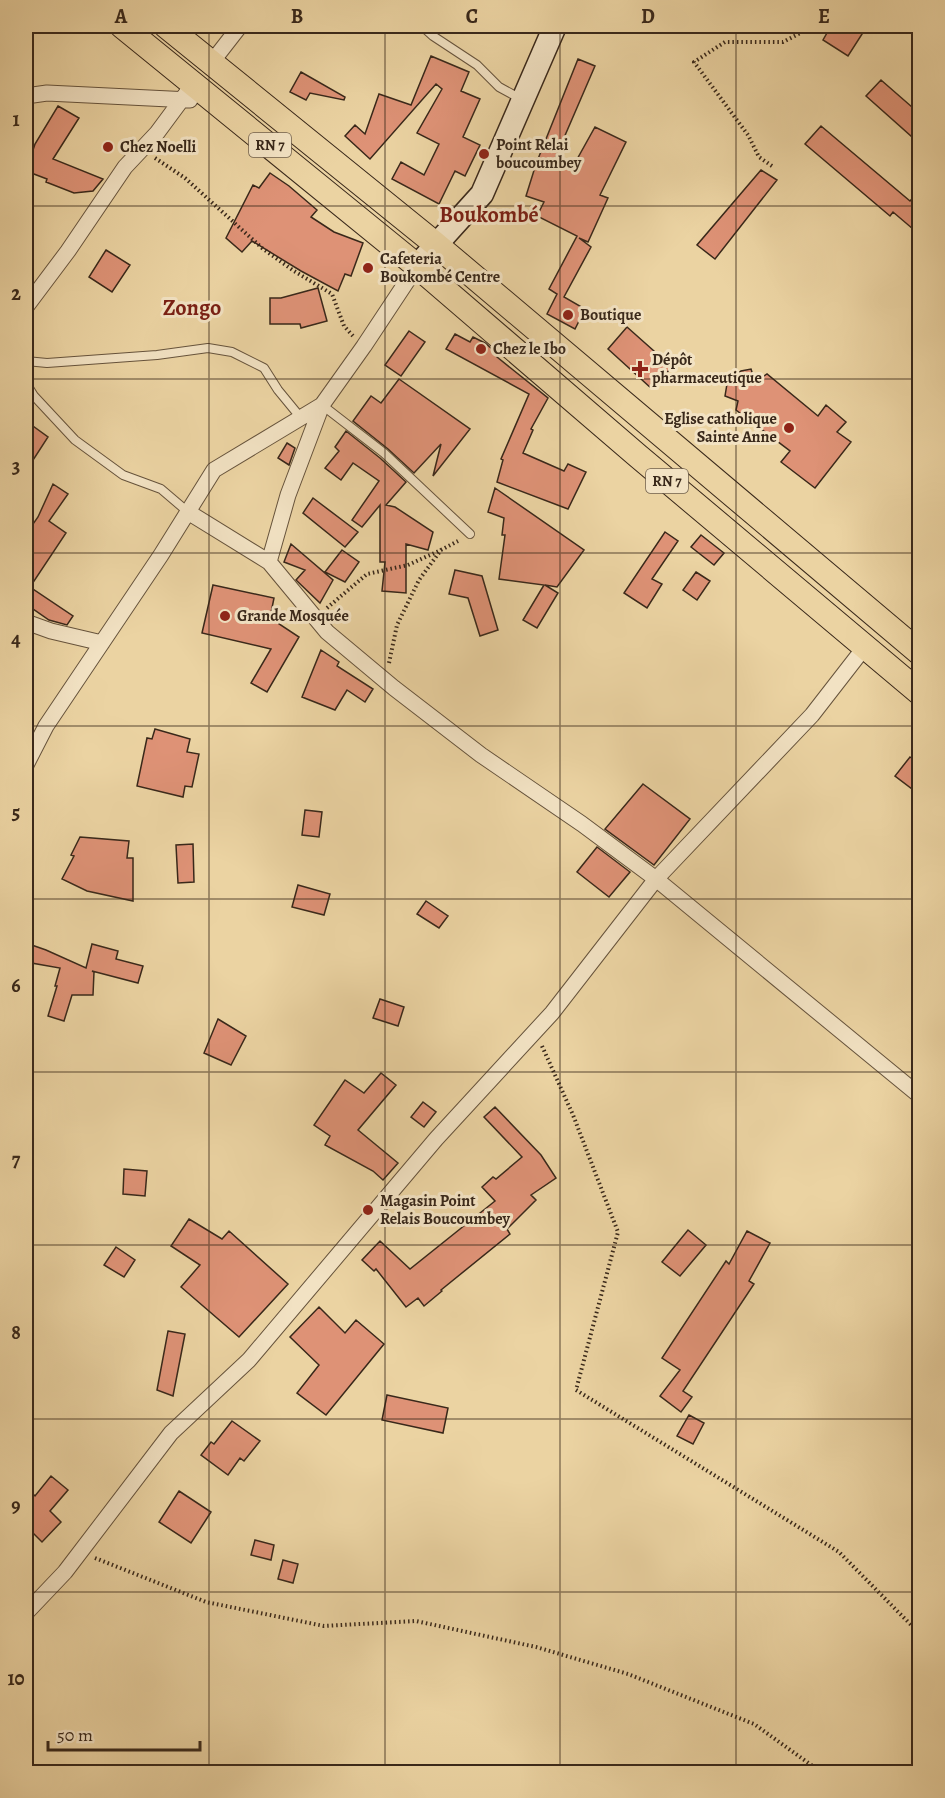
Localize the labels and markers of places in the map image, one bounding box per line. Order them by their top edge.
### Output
place label: Point Relai boucoumbey [495,134,582,174]
place label: Chez Noelli [120,136,196,158]
marker: Chez Noelli [101,140,115,154]
marker: Point Relai boucoumbey [477,147,491,161]
place label: Cafeteria Boukombé Centre [380,248,500,288]
marker: Cafeteria Boukombé Centre [361,261,375,275]
place label: Boutique [580,304,641,326]
marker: Boutique [561,308,575,322]
place label: Chez le Ibo [493,338,566,360]
marker: Chez le Ibo [474,342,488,356]
place label: Dépôt pharmaceutique [652,349,762,389]
marker: Dépôt pharmaceutique [633,362,647,376]
place label: Eglise catholique Sainte Anne [664,408,777,448]
marker: Eglise catholique Sainte Anne [782,421,796,435]
place label: Grande Mosquée [237,605,349,627]
marker: Grande Mosquée [218,609,232,623]
place label: Magasin Point Relais Boucoumbey [380,1190,511,1230]
marker: Magasin Point Relais Boucoumbey [361,1203,375,1217]

